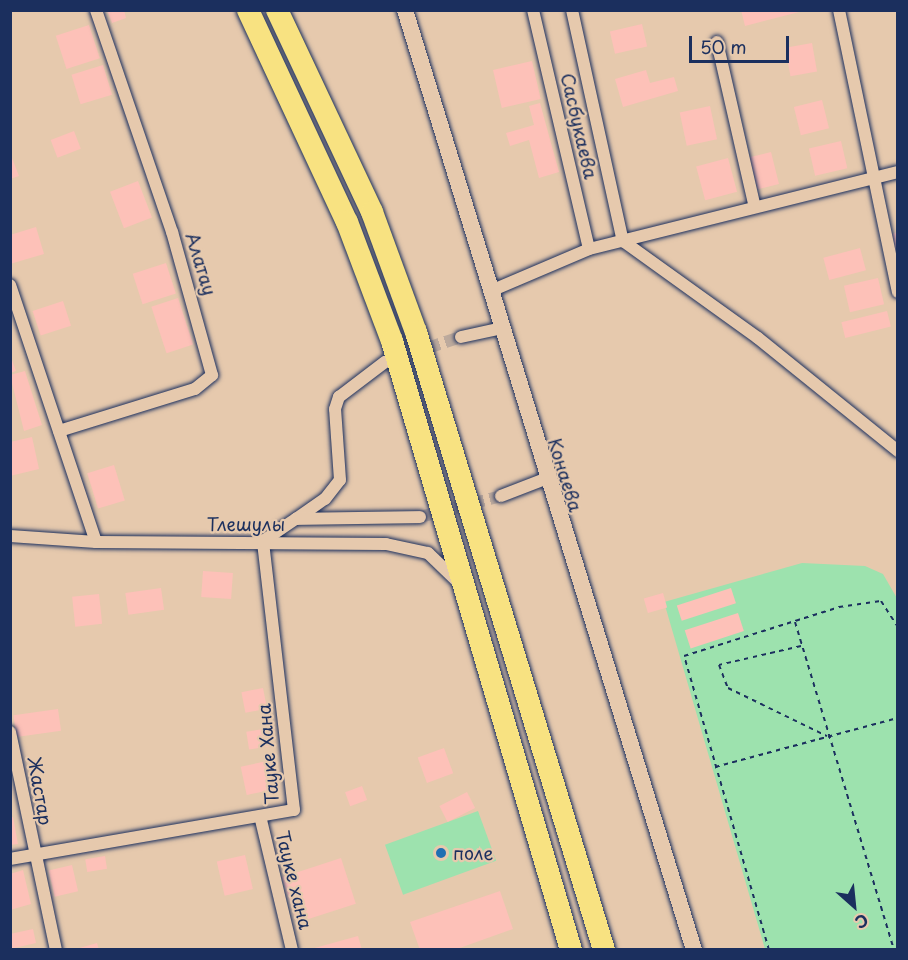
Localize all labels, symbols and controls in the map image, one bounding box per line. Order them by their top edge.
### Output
scale bar [692,24,792,62]
text: 50 m [700,33,747,60]
street label: Сасбукаева [556,71,602,181]
street label: Алатау [181,230,221,298]
street label: Конаева [544,436,586,514]
street label: Тлешулы [207,513,285,535]
street label: Тауке Хана [253,702,283,806]
street label: Жастар [23,755,57,827]
street label: Тауке хана [271,828,317,932]
place label: поле [453,842,493,864]
marker: поле [434,846,448,860]
north arrow [824,876,884,936]
text: С [851,909,873,935]

